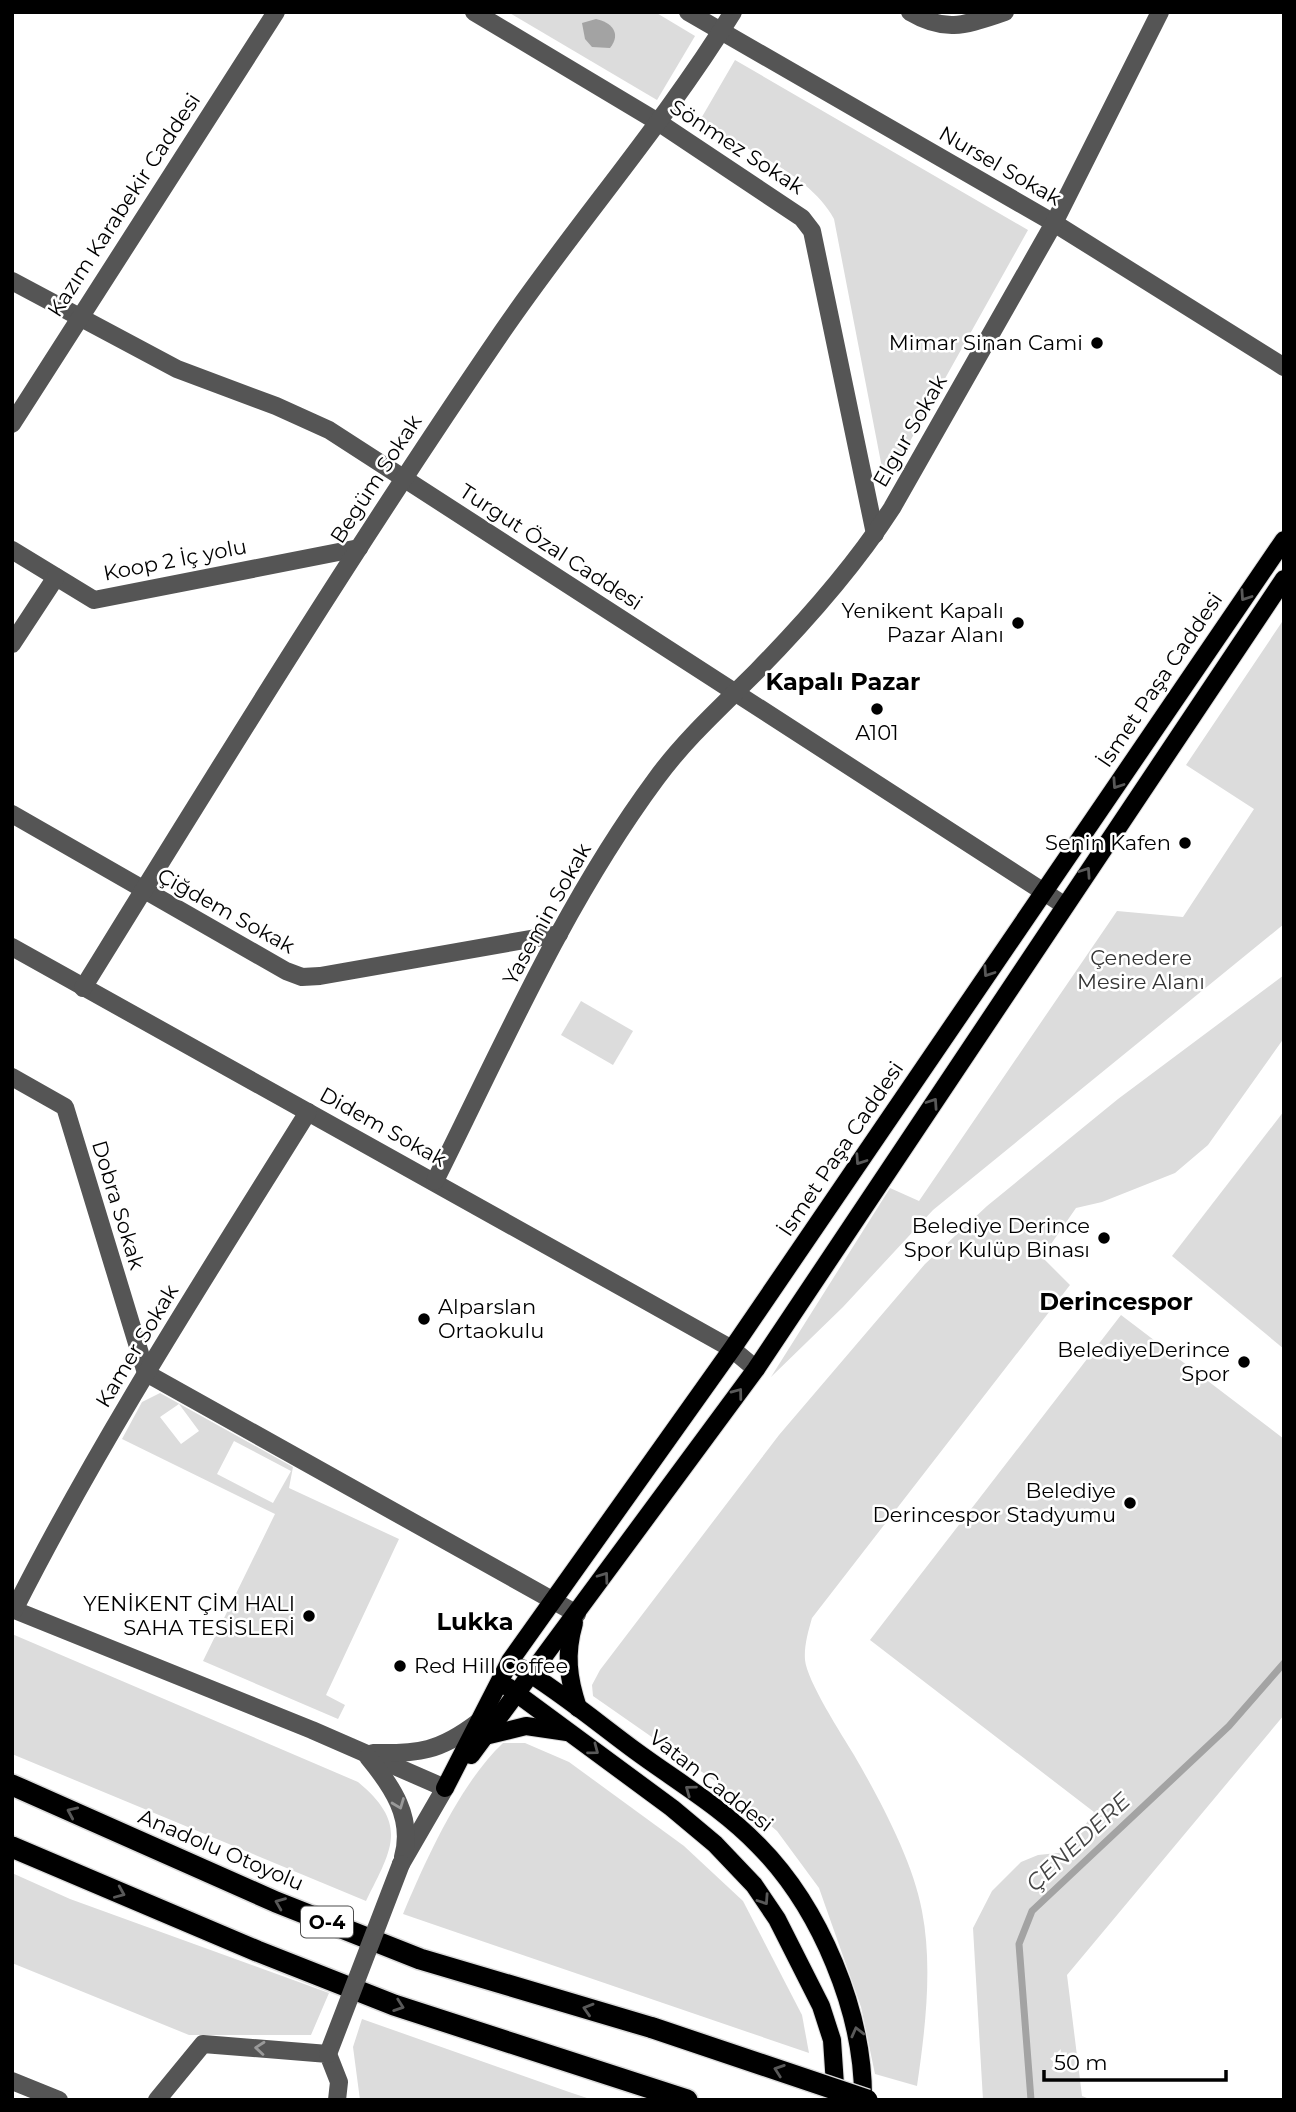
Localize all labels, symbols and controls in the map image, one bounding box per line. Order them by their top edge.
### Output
street label: Kazım Karabekir Caddesi [42,88,205,321]
street label: Sönmez Sokak [666,94,809,199]
street label: Nursel Sokak [935,120,1066,211]
place label: Mimar Sinan Cami [889,330,1083,355]
marker: Mimar Sinan Cami [1089,335,1105,351]
street label: Elgur Sokak [867,370,952,491]
street label: Begüm Sokak [325,409,427,548]
street label: Turgut Özal Caddesi [455,478,647,615]
street label: Koop 2 İç yolu [101,533,249,586]
street label: İsmet Paşa Caddesi [1092,588,1227,772]
one-way arrow [1241,588,1253,601]
place label: Yenikent Kapalı Pazar Alanı [841,598,1004,647]
marker: Yenikent Kapalı Pazar Alanı [1010,615,1026,631]
district label: Kapalı Pazar [766,667,920,696]
marker: A101 [869,701,885,717]
place label: A101 [855,720,899,745]
one-way arrow [1113,776,1125,789]
place label: Senin Kafen [1045,830,1171,855]
marker: Senin Kafen [1177,835,1193,851]
street label: Yasemin Sokak [497,838,596,989]
street label: Çiğdem Sokak [153,863,300,959]
one-way arrow [1078,867,1090,880]
park label: Çenedere Mesire Alanı [1077,945,1205,994]
one-way arrow [984,964,996,977]
street label: İsmet Paşa Caddesi [773,1057,908,1241]
street label: Didem Sokak [315,1081,451,1172]
one-way arrow [925,1097,938,1110]
street label: Dobra Sokak [87,1137,150,1273]
one-way arrow [856,1152,869,1165]
place label: Belediye Derince Spor Kulüp Binası [904,1213,1090,1262]
marker: Belediye Derince Spor Kulüp Binası [1096,1230,1112,1246]
street label: Kamer Sokak [90,1279,183,1412]
district label: Derincespor [1039,1287,1193,1316]
place label: Alparslan Ortaokulu [438,1294,544,1343]
marker: Alparslan Ortaokulu [416,1311,432,1327]
place label: BelediyeDerince Spor [1057,1337,1230,1386]
marker: BelediyeDerince Spor [1236,1354,1252,1370]
one-way arrow [730,1388,743,1401]
place label: Belediye Derincespor Stadyumu [873,1478,1116,1527]
marker: Belediye Derincespor Stadyumu [1122,1495,1138,1511]
one-way arrow [596,1572,608,1585]
place label: YENİKENT ÇİM HALI SAHA TESİSLERİ [83,1591,295,1640]
district label: Lukka [437,1607,513,1636]
marker: YENİKENT ÇİM HALI SAHA TESİSLERİ [301,1608,317,1624]
place label: Red Hill Coffee [414,1653,568,1678]
marker: Red Hill Coffee [392,1658,408,1674]
street label: Vatan Caddesi [644,1724,778,1837]
one-way arrow [586,1741,599,1754]
one-way arrow [685,1786,698,1799]
water label: ÇENEDERE [1020,1786,1136,1897]
one-way arrow [391,1798,405,1810]
street label: Anadolu Otoyolu [135,1803,308,1896]
one-way arrow [67,1806,79,1820]
one-way arrow [113,1885,125,1899]
one-way arrow [756,1892,768,1905]
one-way arrow [275,1898,287,1912]
road number: O-4 [301,1906,353,1938]
one-way arrow [392,1998,404,2012]
one-way arrow [582,2002,594,2017]
one-way arrow [850,2026,865,2038]
scale bar [1044,2038,1226,2082]
one-way arrow [254,2041,265,2056]
text: 50 m [1054,2050,1108,2075]
one-way arrow [773,2064,786,2078]

